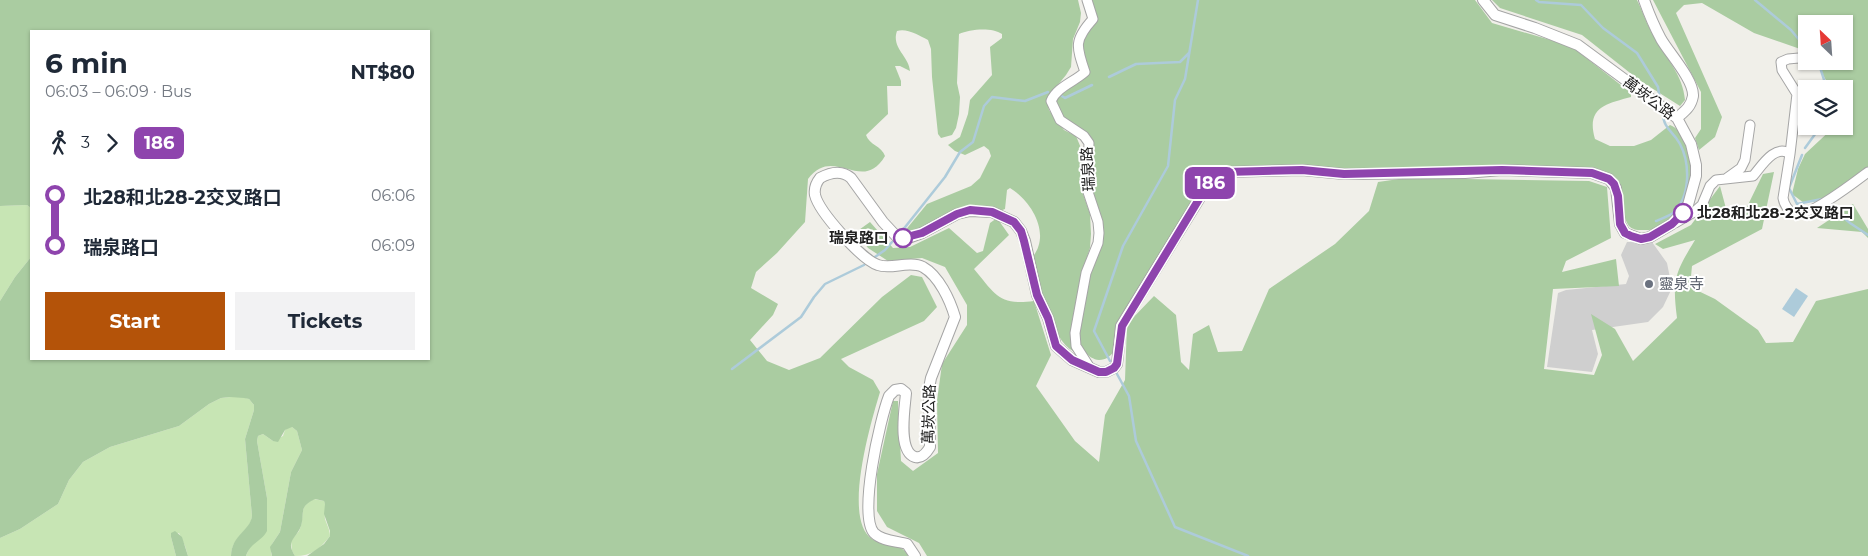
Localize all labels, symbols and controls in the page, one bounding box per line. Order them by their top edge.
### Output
north arrow [1798,15,1852,70]
map controls [1798,15,1853,135]
text: 6 min [45,46,128,80]
text: NT$80 [350,61,415,84]
street label: 萬崁公路 [1620,72,1679,123]
button: layers [1798,80,1853,135]
text: 06:03 – 06:09 · Bus [45,82,192,101]
icon: walk [45,129,73,157]
icon: forward [98,129,126,157]
text: 186 [144,132,174,154]
text: 3 [81,133,90,152]
street label: 瑞泉路 [1077,146,1098,192]
line badge: 186 [1181,167,1239,199]
text: 186 [1195,172,1225,194]
text: 北28和北28-2交叉路口 [83,186,282,209]
text: 06:06 [371,186,415,205]
marker: 北28和北28-2交叉路口 [1673,203,1693,223]
place label: 北28和北28-2交叉路口 [1697,203,1854,222]
place label: 瑞泉路口 [829,228,889,247]
marker: 瑞泉路口 [893,228,913,248]
text: 瑞泉路口 [83,236,159,259]
text: 06:09 [371,236,415,255]
place label: 靈泉寺 [1659,274,1704,293]
marker: 靈泉寺 [1643,278,1655,290]
button: Start [45,292,225,350]
button: Tickets [235,292,415,350]
street label: 萬崁公路 [918,384,939,444]

